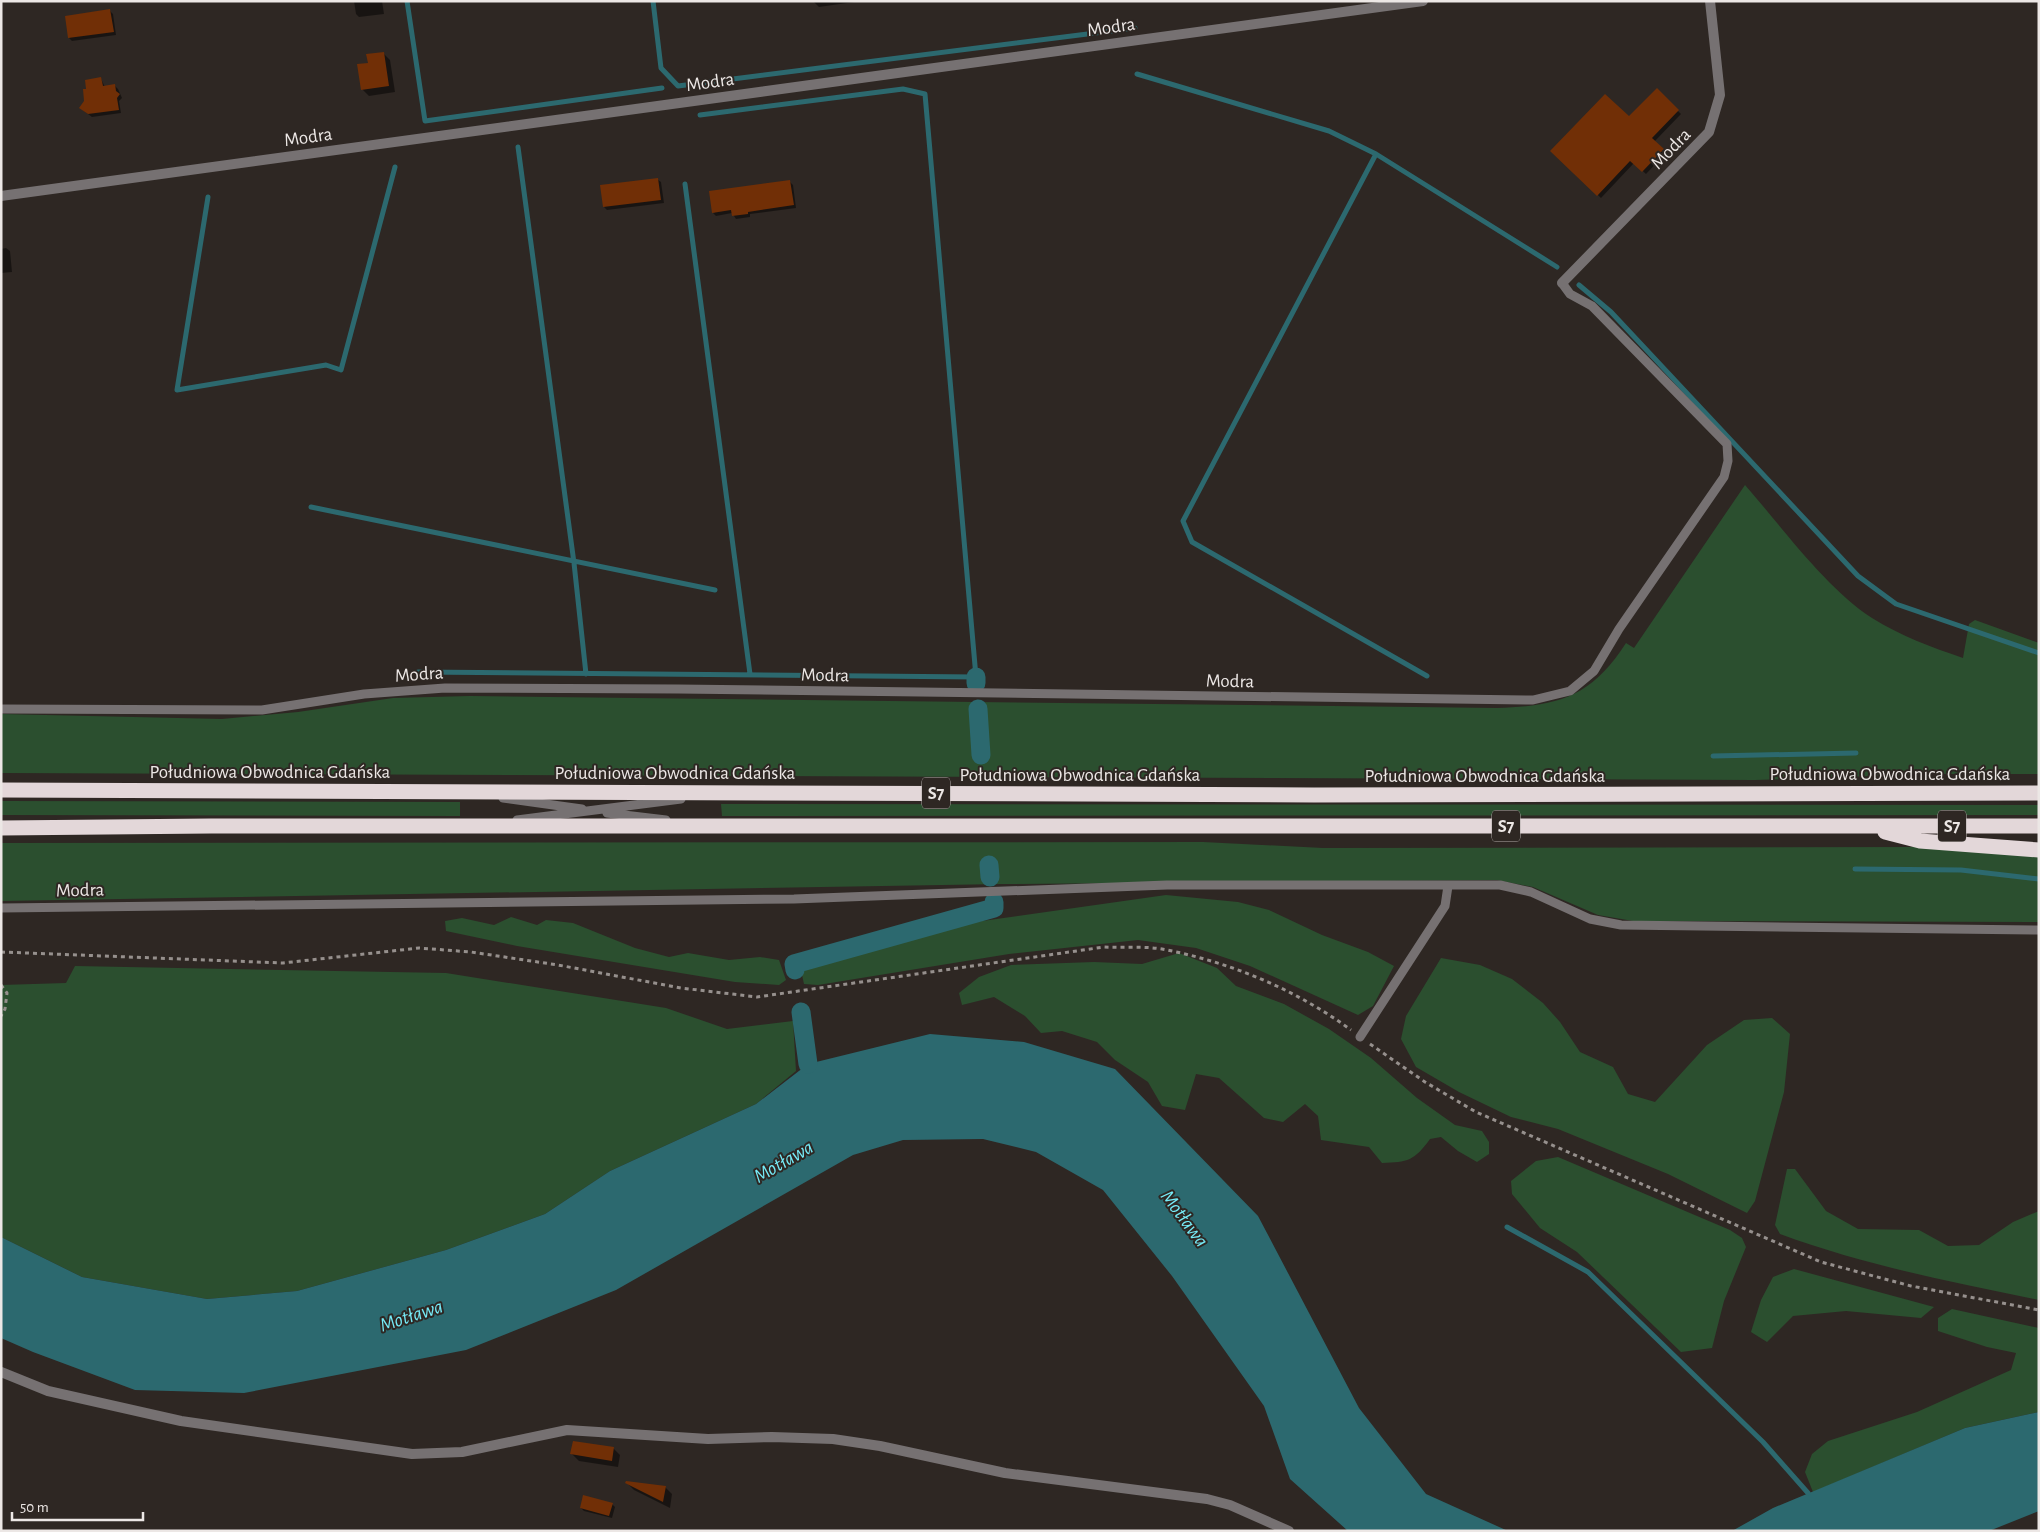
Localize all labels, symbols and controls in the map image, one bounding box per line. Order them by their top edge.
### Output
street label: Modra [1086,15,1137,40]
street label: Modra [685,70,736,95]
street label: Modra [283,125,334,150]
street label: Modra [1647,125,1695,173]
street label: Modra [394,663,444,686]
street label: Modra [801,666,850,685]
street label: Modra [1206,672,1255,691]
street label: Południowa Obwodnica Gdańska [150,763,391,782]
street label: Południowa Obwodnica Gdańska [555,764,796,783]
street label: Południowa Obwodnica Gdańska [1770,765,2011,784]
street label: Południowa Obwodnica Gdańska [960,766,1201,785]
street label: Południowa Obwodnica Gdańska [1365,767,1606,786]
road number: S7 [922,778,950,808]
road number: S7 [1492,810,1520,841]
road number: S7 [1938,810,1966,841]
street label: Modra [56,881,105,900]
water label: Motława [750,1137,817,1187]
water label: Motława [1157,1187,1212,1251]
water label: Motława [377,1296,445,1335]
scale bar [12,1490,144,1522]
text: 50 m [20,1500,49,1515]

